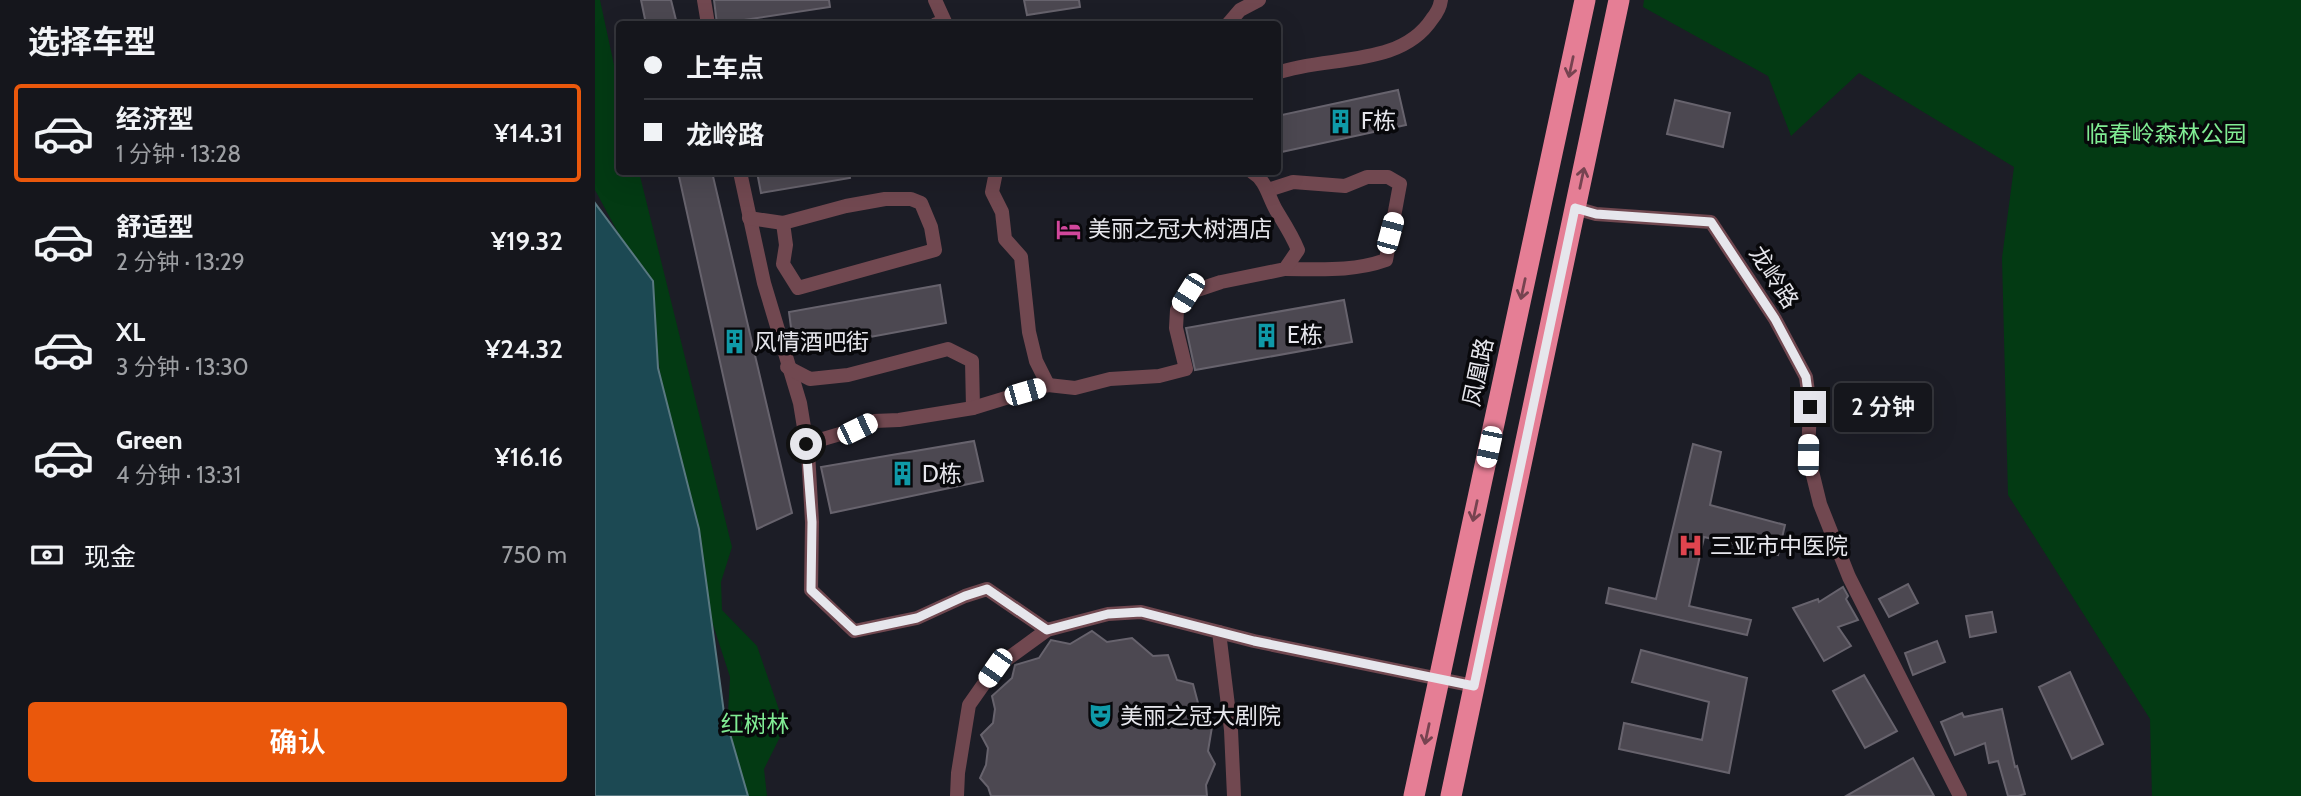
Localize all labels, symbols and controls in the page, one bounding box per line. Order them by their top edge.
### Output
text: 选择车型 [28,22,156,61]
text: 上车点 [686,52,764,84]
one-way arrow [1564,55,1577,78]
icon: car [32,102,95,165]
text: 经济型 [116,103,194,135]
building icon: F栋 [1327,107,1355,135]
place label: F栋 [1361,107,1396,135]
text: ¥14.31 [494,117,563,149]
text: 龙岭路 [686,119,764,151]
park label: 临春岭森林公园 [2086,120,2247,148]
text: 1 分钟 · 13:28 [116,140,241,168]
one-way arrow [1575,167,1589,190]
icon: car [32,210,95,273]
car [1375,210,1406,256]
text: 舒适型 [116,211,194,243]
hotel icon: 美丽之冠大树酒店 [1054,215,1082,243]
place label: 美丽之冠大树酒店 [1088,215,1272,243]
text: ¥19.32 [491,225,563,257]
street label: 龙岭路 [1743,240,1805,314]
text: 2 分钟 · 13:29 [116,248,245,276]
car [1168,270,1209,316]
one-way arrow [1515,277,1529,300]
text: XL [116,316,145,348]
icon: car [32,318,95,381]
building icon: E栋 [1253,321,1281,349]
place label: E栋 [1287,321,1323,349]
building icon: 风情酒吧街 [720,328,748,356]
place label: 风情酒吧街 [754,328,869,356]
text: ¥24.32 [485,333,563,365]
street label: 凤凰路 [1457,335,1499,409]
text: 3 分钟 · 13:30 [116,353,249,381]
car [1002,376,1049,408]
callout: 2 分钟 [1835,382,1933,432]
route end [1794,391,1826,423]
text: 2 分钟 [1851,393,1915,421]
car [834,410,881,448]
text: Green [116,424,183,456]
car [1475,424,1504,470]
icon: car [32,426,95,489]
route start [790,428,822,460]
car [1798,434,1819,476]
text: ¥16.16 [495,441,563,473]
building icon: D栋 [888,460,916,488]
place label: D栋 [922,460,962,488]
text: 4 分钟 · 13:31 [116,461,241,489]
one-way arrow [1467,499,1481,522]
hospital icon: 三亚市中医院 [1676,532,1704,560]
place label: 三亚市中医院 [1710,532,1848,560]
icon: cash [28,536,66,574]
text: 现金 [84,541,136,573]
text: 750 m [502,541,567,569]
car [975,645,1016,691]
button: 确认 [28,702,567,782]
theatre icon: 美丽之冠大剧院 [1086,702,1114,730]
place label: 美丽之冠大剧院 [1120,702,1281,730]
park label: 红树林 [721,710,790,738]
one-way arrow [1420,722,1434,745]

